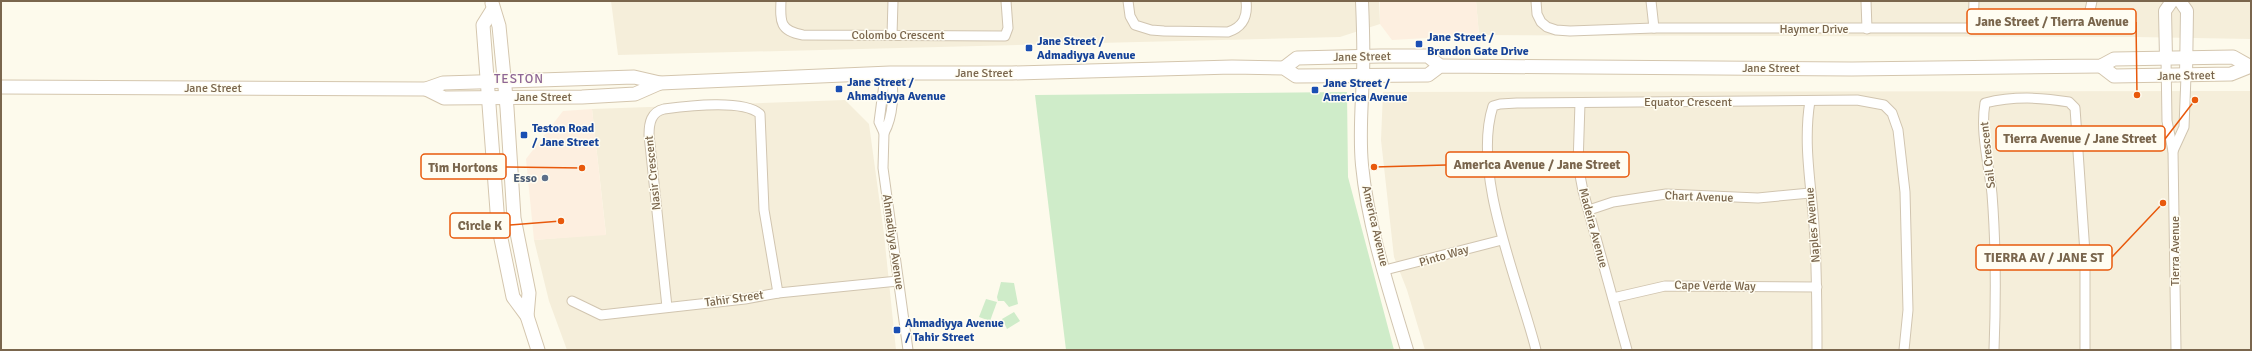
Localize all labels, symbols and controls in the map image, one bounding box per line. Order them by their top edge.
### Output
callout: Jane Street / Tierra Avenue [1967,9,2136,34]
text: Jane Street / Tierra Avenue [1975,14,2129,30]
street label: Haymer Drive [1779,22,1849,37]
street label: Colombo Crescent [852,28,944,43]
place label: Jane Street / Brandon Gate Drive [1427,30,1529,59]
place label: Jane Street / Admadiyya Avenue [1037,34,1136,63]
marker: Jane Street / Brandon Gate Drive [1414,39,1424,49]
marker: Jane Street / Admadiyya Avenue [1024,43,1034,53]
street label: Jane Street [1333,49,1391,65]
street label: Jane Street [1742,61,1800,76]
street label: Jane Street [955,66,1013,81]
street label: Jane Street [2157,68,2215,84]
district label: TESTON [494,71,544,87]
place label: Jane Street / Ahmadiyya Avenue [847,75,946,104]
place label: Jane Street / America Avenue [1323,76,1408,105]
street label: Jane Street [184,81,242,96]
marker: Jane Street / Ahmadiyya Avenue [834,84,844,94]
marker: Jane Street / America Avenue [1310,85,1320,95]
street label: Jane Street [514,90,572,105]
street label: Equator Crescent [1644,95,1732,110]
place label: Teston Road / Jane Street [532,121,599,150]
street label: Sail Crescent [1977,121,1999,189]
callout: Tierra Avenue / Jane Street [1996,126,2165,151]
marker: Teston Road / Jane Street [519,130,529,140]
text: Tierra Avenue / Jane Street [2003,131,2157,147]
street label: Nasir Crescent [642,135,664,211]
callout: America Avenue / Jane Street [1446,152,1629,177]
callout: Tim Hortons [421,154,506,179]
text: America Avenue / Jane Street [1454,157,1621,173]
text: Tim Hortons [428,160,498,176]
place label: Esso [513,171,537,186]
marker: Esso [540,173,550,183]
street label: America Avenue [1358,184,1392,268]
street label: Madeira Avenue [1575,186,1611,270]
street label: Naples Avenue [1802,187,1824,263]
street label: Chart Avenue [1664,188,1734,206]
street label: Ahmadiyya Avenue [879,193,907,291]
callout: Circle K [450,213,510,238]
street label: Tierra Avenue [2168,216,2183,286]
text: Circle K [458,218,502,234]
street label: Pinto Way [1417,242,1471,270]
callout: TIERRA AV / JANE ST [1976,245,2112,270]
text: TIERRA AV / JANE ST [1984,250,2104,266]
street label: Cape Verde Way [1674,278,1756,294]
street label: Tahir Street [704,287,764,311]
place label: Ahmadiyya Avenue / Tahir Street [905,316,1004,345]
marker: Ahmadiyya Avenue / Tahir Street [892,325,902,335]

